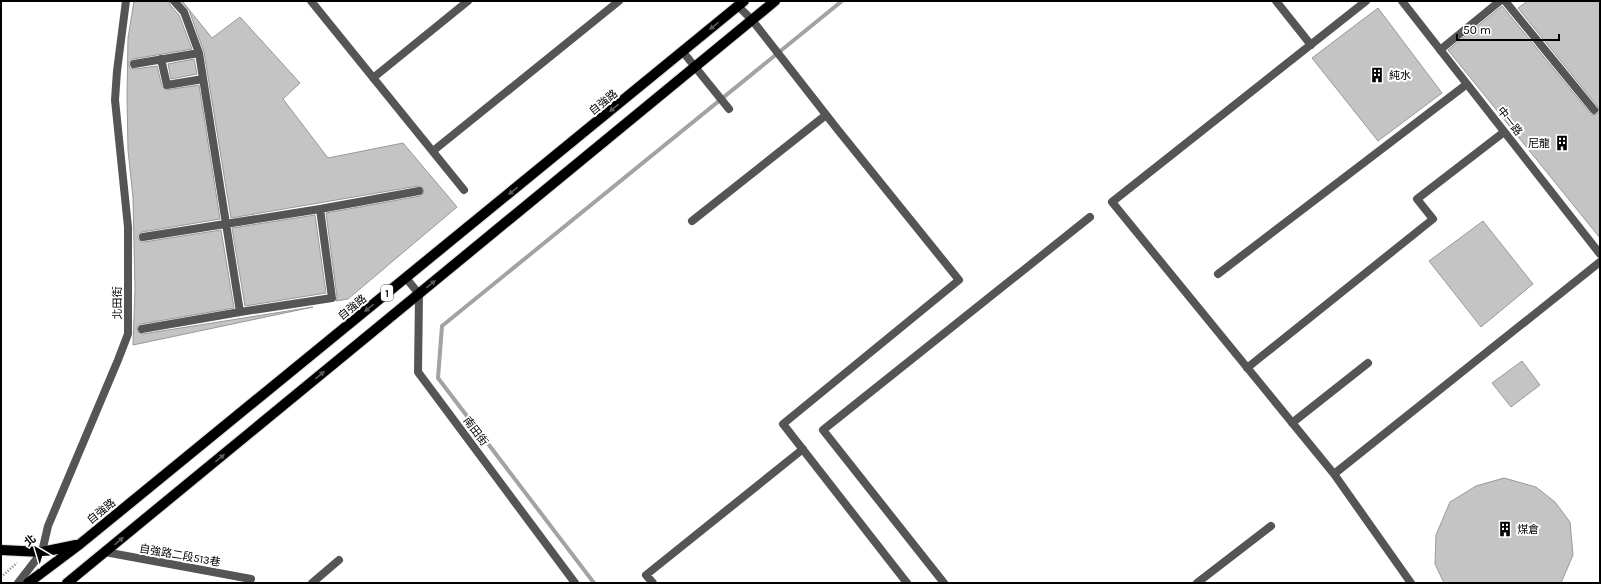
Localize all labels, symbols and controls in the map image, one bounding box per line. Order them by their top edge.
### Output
scale bar [1457,16,1559,42]
one-way arrow [709,21,720,30]
text: 50 m [1463,23,1491,37]
building icon: 純水 [1368,66,1386,84]
place label: 純水 [1389,69,1411,82]
street label: 自強路 [586,87,620,118]
one-way arrow [608,104,619,113]
street label: 中一路 [1494,104,1525,138]
building icon: 尼龍 [1553,134,1571,152]
place label: 尼龍 [1528,137,1550,150]
one-way arrow [508,186,519,195]
one-way arrow [425,279,436,288]
road number: 1 [381,285,393,301]
street label: 北田街 [111,287,124,320]
street label: 自強路 [335,292,369,323]
one-way arrow [364,304,375,313]
one-way arrow [314,371,325,380]
street label: 南田街 [460,414,491,448]
one-way arrow [214,454,225,463]
street label: 自強路 [84,496,118,527]
building icon: 煤倉 [1496,520,1514,538]
place label: 煤倉 [1517,523,1539,536]
north arrow [16,528,56,568]
text: 北 [22,532,38,549]
one-way arrow [114,536,125,545]
street label: 自強路二段513巷 [138,542,222,569]

